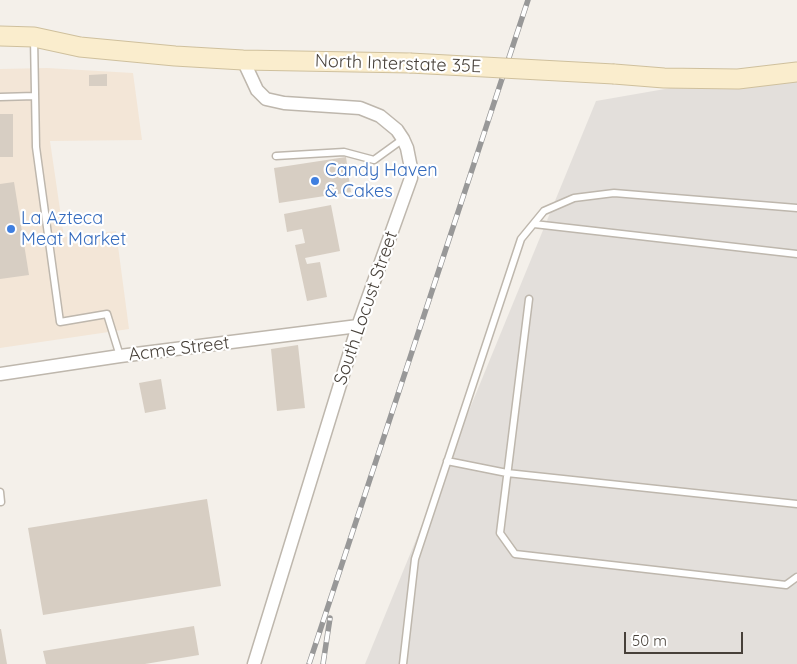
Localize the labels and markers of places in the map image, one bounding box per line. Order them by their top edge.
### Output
place label: Candy Haven & Cakes [325,160,438,202]
marker: Candy Haven & Cakes [309,175,321,187]
place label: La Azteca Meat Market [21,208,126,250]
marker: La Azteca Meat Market [5,223,17,235]

